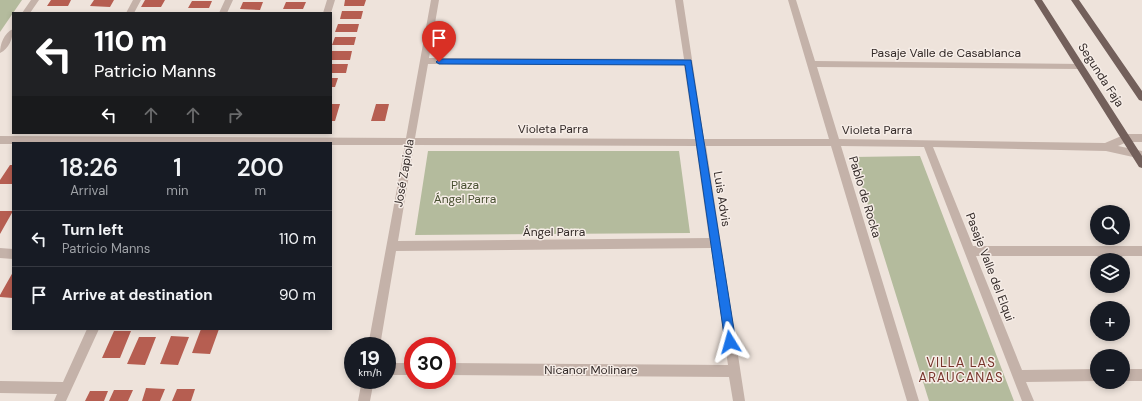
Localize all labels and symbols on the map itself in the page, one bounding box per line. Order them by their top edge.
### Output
pin [422,21,456,62]
street label: Segunda Faja [1074,40,1128,110]
street label: Pasaje Valle de Casablanca [871,45,1021,61]
street label: Violeta Parra [518,121,588,137]
street label: Violeta Parra [842,122,912,138]
street label: José Zapiola [390,138,418,208]
street label: Pablo de Rocka [845,154,885,240]
street label: Luis Advis [710,170,734,228]
park label: Plaza Ángel Parra [434,177,496,207]
street label: Pasaje Valle del Elqui [962,211,1018,324]
street label: Ángel Parra [523,224,585,240]
position arrow [709,321,751,363]
speed limit sign: 30 [404,337,456,389]
district label: VILLA LAS ARAUCANAS [919,354,1004,386]
street label: Nicanor Molinare [544,362,638,378]

